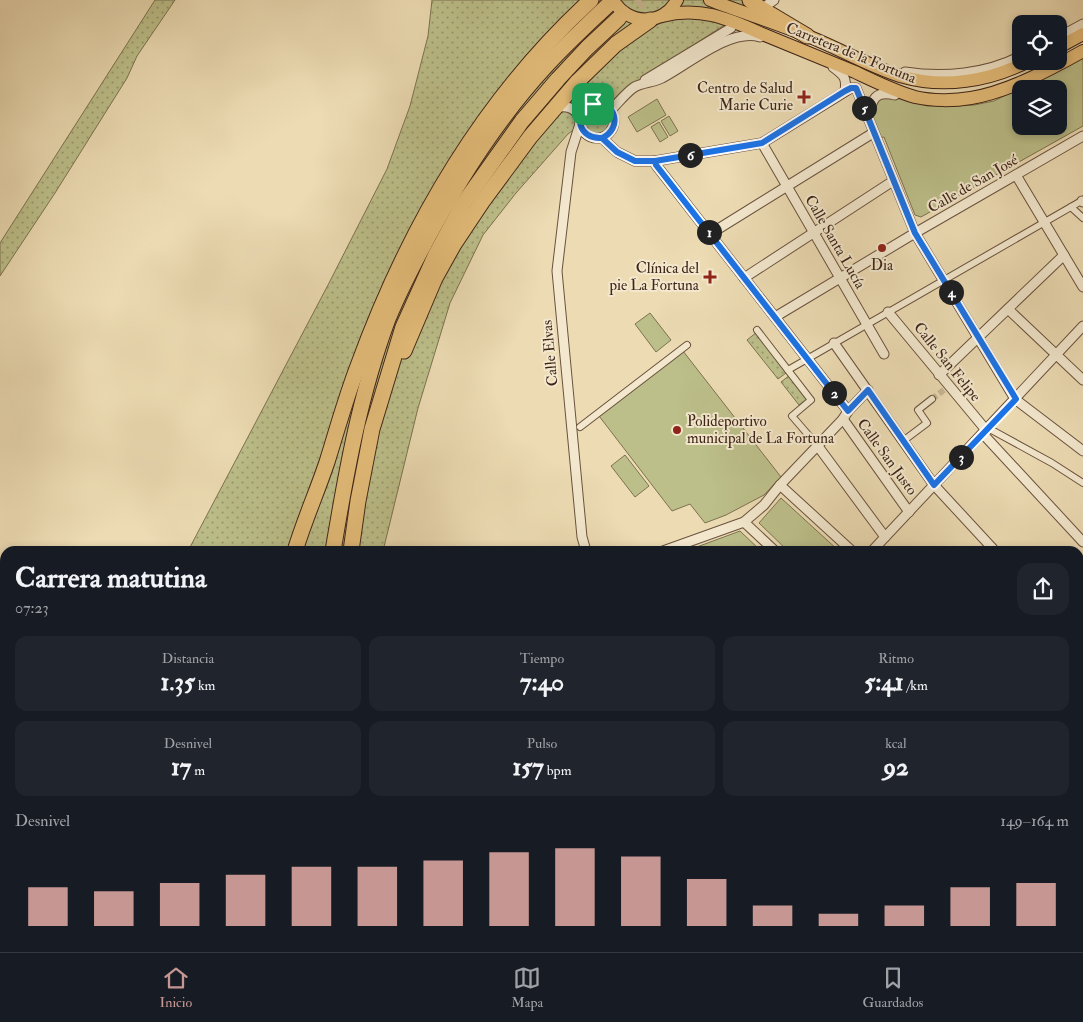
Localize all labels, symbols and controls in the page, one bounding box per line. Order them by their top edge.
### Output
map controls [1012,15,1067,135]
button: locate [1012,15,1067,70]
street label: Carretera de la Fortuna [783,18,920,88]
place label: Centro de Salud Marie Curie [697,79,794,115]
button: layers [1012,80,1067,135]
pin [572,83,614,125]
icon: arrive [579,90,607,118]
marker: Centro de Salud Marie Curie [797,90,811,104]
pin: 5 [852,96,876,120]
text: 5 [861,100,868,117]
pin: 6 [678,142,702,168]
text: 6 [687,147,694,164]
street label: Calle de San José [925,150,1023,218]
street label: Calle Santa Lucía [800,192,870,293]
pin: 1 [696,220,722,244]
text: 1 [707,224,712,241]
marker: Dia [876,242,888,254]
place label: Dia [871,256,894,275]
place label: Clínica del pie La Fortuna [609,259,700,296]
marker: Clínica del pie La Fortuna [703,270,717,284]
pin: 4 [938,280,964,304]
text: 4 [948,284,955,301]
street label: Calle Elvas [538,319,562,387]
street label: Calle San Felipe [908,319,985,406]
pin: 2 [822,380,846,406]
text: 2 [831,385,838,402]
place label: Polideportivo municipal de La Fortuna [687,412,835,449]
street label: Calle San Justo [852,415,921,500]
marker: Polideportivo municipal de La Fortuna [671,424,683,436]
pin: 3 [948,444,974,470]
text: 3 [959,449,964,466]
text: Carrera matutina [15,561,206,596]
button: share [1017,563,1069,615]
text: 07:23 [15,598,49,618]
text: Distancia [162,650,214,667]
text: Tiempo [520,650,564,667]
text: Ritmo [878,650,914,667]
text: 1.35 [161,667,195,698]
text: 7:40 [520,667,564,698]
text: 5:41 [864,667,904,698]
text: km [195,677,215,694]
text: /km [904,677,928,694]
text: Desnivel [164,735,212,752]
text: Pulso [527,735,557,752]
text: kcal [885,735,907,752]
text: 17 [171,752,191,783]
text: 157 [512,752,544,783]
text: 92 [883,752,909,783]
text: m [191,762,205,779]
text: bpm [544,762,572,779]
text: Desnivel [15,811,70,831]
text: 149–164 m [1000,811,1069,831]
tab: Inicio [160,964,192,1011]
tab: Mapa [511,964,543,1011]
tab: Guardados [862,964,923,1011]

